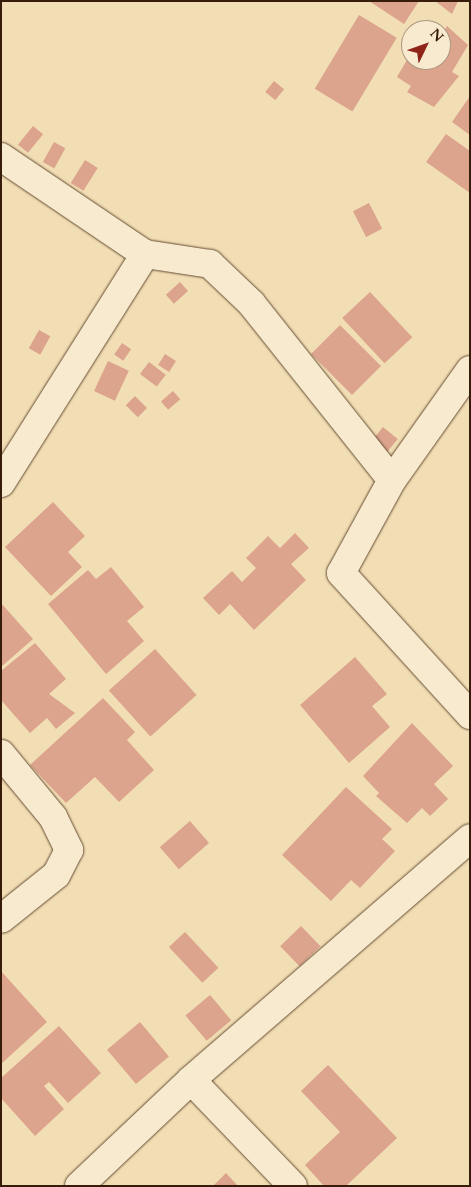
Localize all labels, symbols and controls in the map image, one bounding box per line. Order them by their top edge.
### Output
north arrow [401,20,451,70]
text: N [426,24,448,46]

